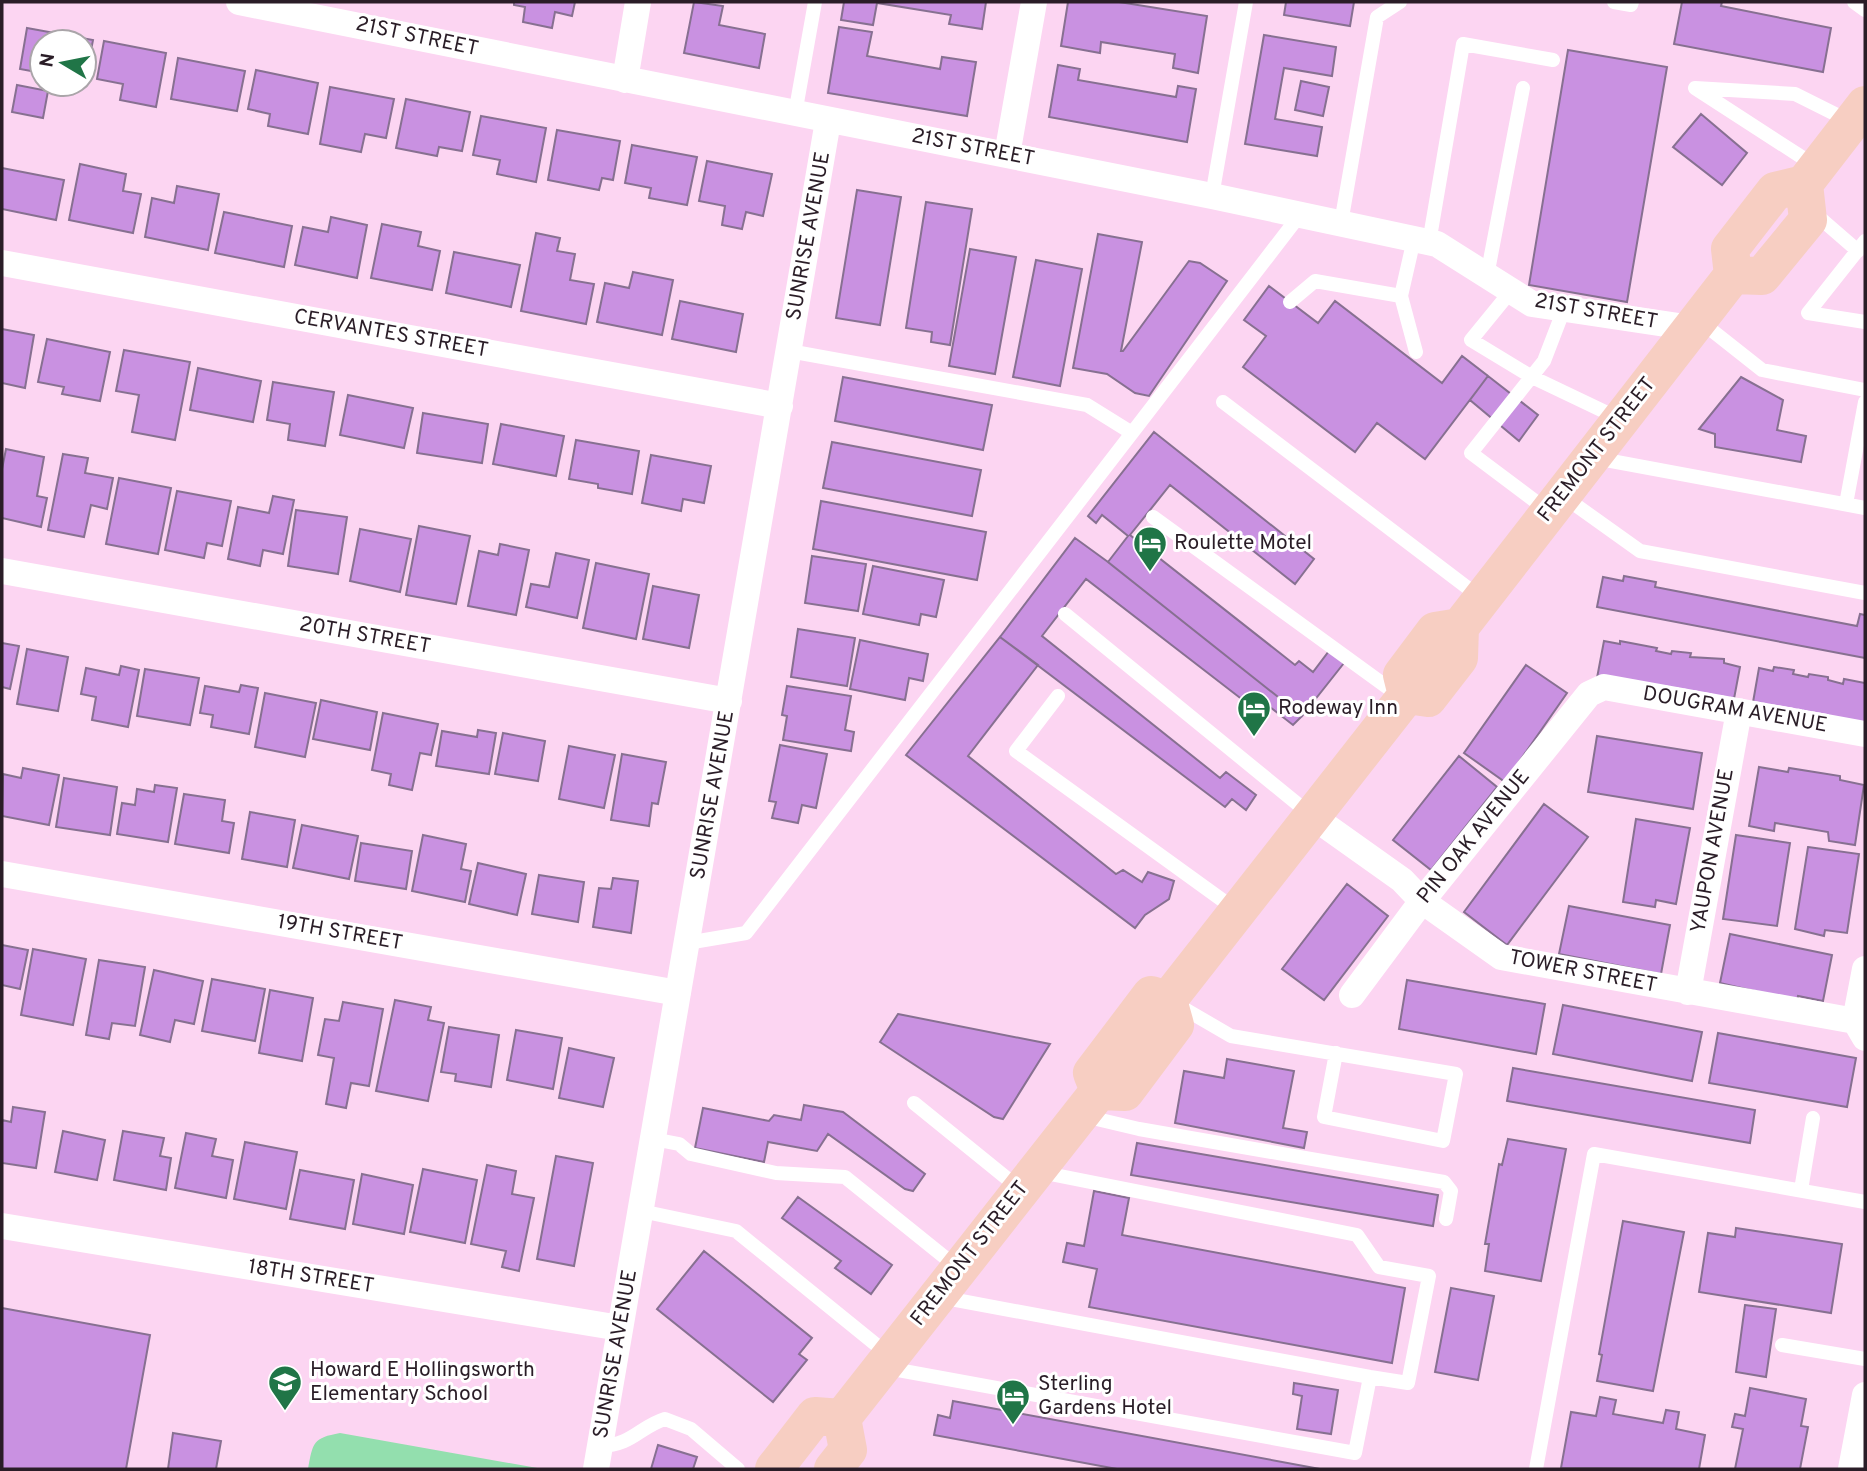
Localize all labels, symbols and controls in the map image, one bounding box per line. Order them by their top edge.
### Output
street label: 21ST STREET [353,11,481,63]
north arrow [28,28,98,98]
text: N [35,52,61,69]
street label: 21ST STREET [909,123,1037,173]
street label: SUNRISE AVENUE [781,149,837,323]
street label: 21ST STREET [1532,288,1660,336]
street label: CERVANTES STREET [292,304,490,364]
street label: FREMONT STREET [1532,372,1662,528]
hotel icon: Roulette Motel [1131,524,1169,573]
place label: Roulette Motel [1174,530,1312,557]
street label: 20TH STREET [297,611,433,661]
street label: DOUGRAM AVENUE [1641,680,1829,740]
hotel icon: Rodeway Inn [1235,689,1273,738]
place label: Rodeway Inn [1278,695,1398,722]
street label: SUNRISE AVENUE [685,708,741,882]
street label: PIN OAK AVENUE [1412,764,1536,910]
street label: YAUPON AVENUE [1685,766,1741,936]
street label: 19TH STREET [275,909,405,957]
street label: TOWER STREET [1507,944,1659,1000]
street label: FREMONT STREET [905,1176,1035,1332]
street label: 18TH STREET [246,1254,376,1300]
street label: SUNRISE AVENUE [588,1267,644,1441]
place label: Howard E Hollingsworth Elementary School [310,1357,535,1408]
school or university icon: Howard E Hollingsworth Elementary School [266,1363,304,1412]
place label: Sterling Gardens Hotel [1038,1371,1172,1422]
hotel icon: Sterling Gardens Hotel [994,1377,1032,1426]

